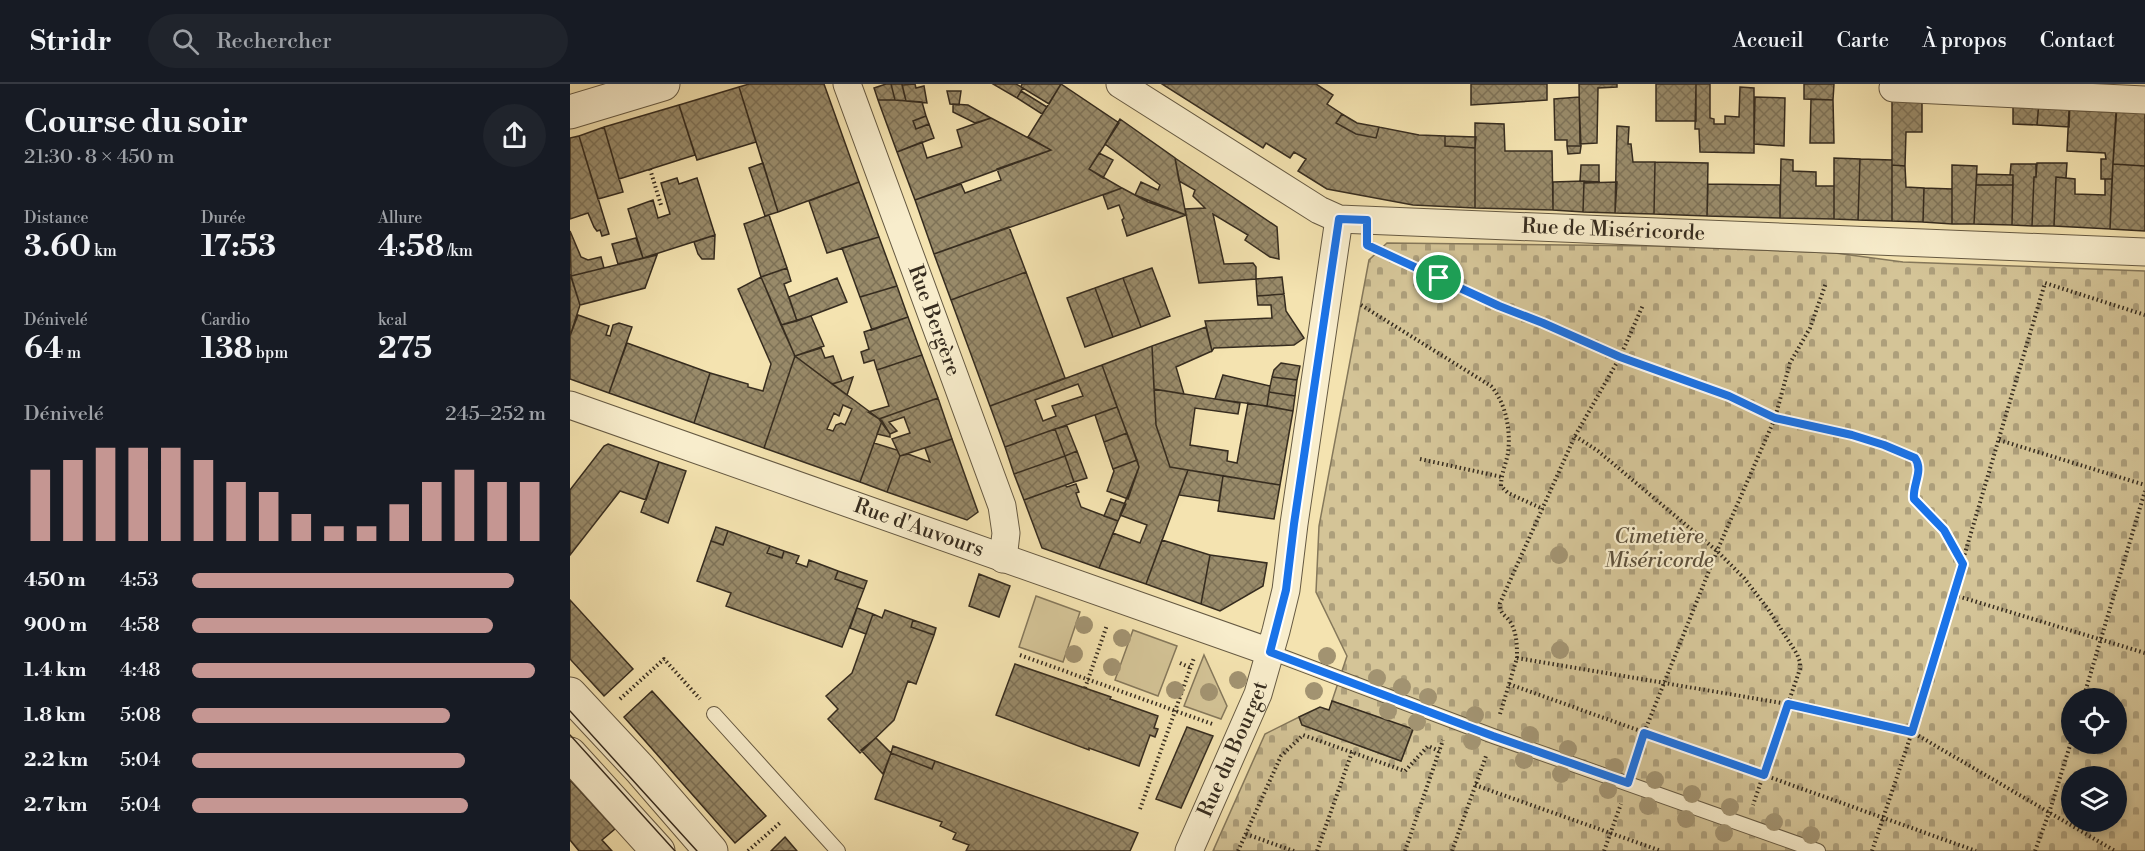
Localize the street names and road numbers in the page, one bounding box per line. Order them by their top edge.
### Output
street label: Rue de Miséricorde [1521,213,1706,247]
street label: Rue Bergère [902,261,966,380]
street label: Rue d'Auvours [850,493,988,563]
street label: Rue du Bourget [1192,678,1274,821]

